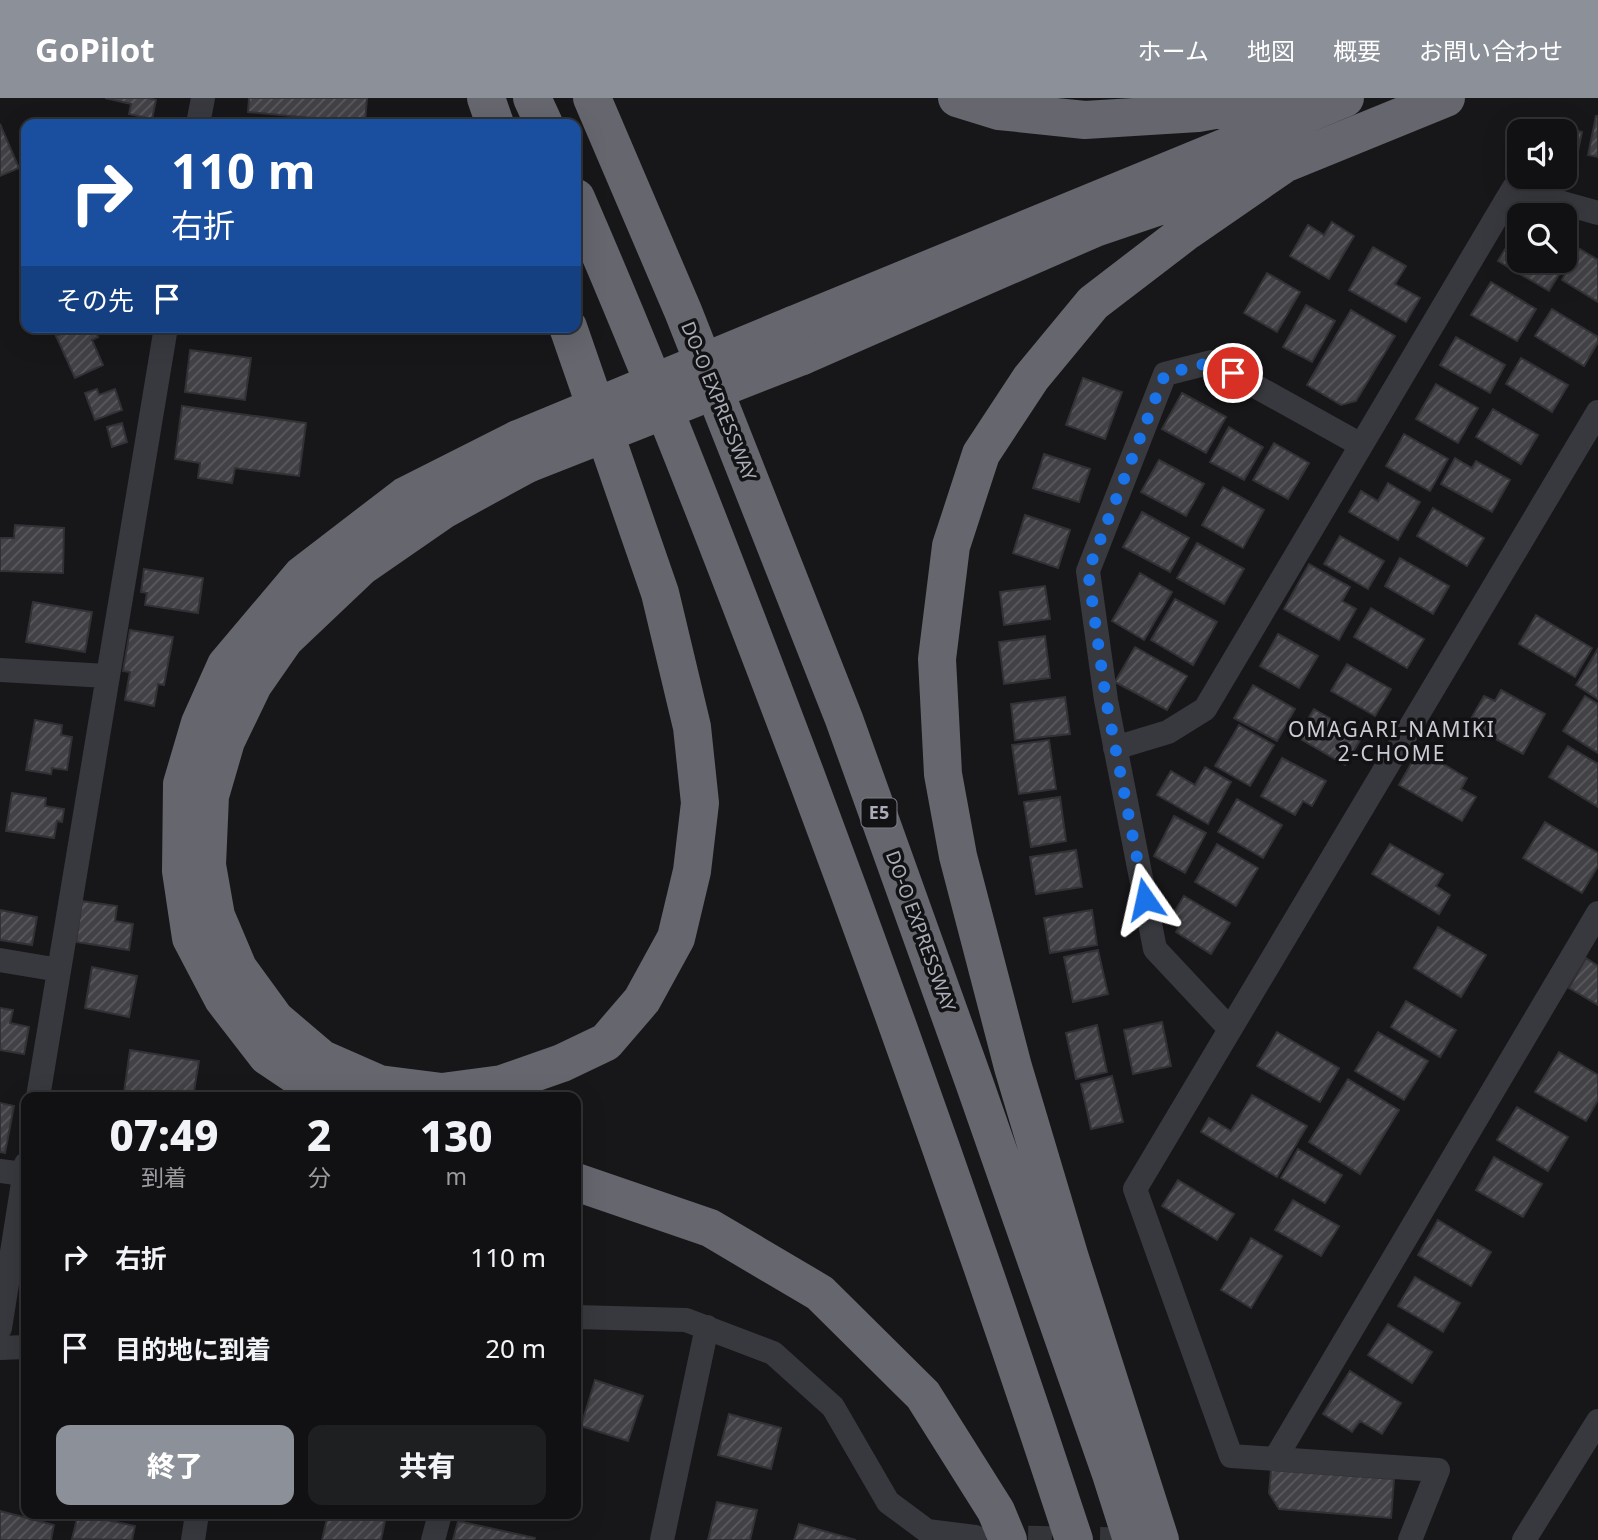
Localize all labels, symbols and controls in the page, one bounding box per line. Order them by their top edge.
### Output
text: GoPilot [35,27,155,72]
text: ホーム [1138,34,1209,67]
text: 地図 [1247,34,1295,67]
text: 概要 [1333,34,1381,67]
text: お問い合わせ [1419,34,1563,67]
map controls [1507,119,1577,273]
button: sound [1507,119,1577,189]
text: 110 m [171,137,316,203]
icon: right [56,147,147,238]
text: 右折 [171,203,235,246]
button: search [1507,203,1577,273]
icon: arrive [148,280,186,318]
text: その先 [56,282,134,318]
street label: DO-O EXPRESSWAY [675,317,763,485]
pin [1203,343,1263,403]
icon: arrive [1214,354,1252,392]
district label: OMAGARI-NAMIKI 2-CHOME [1288,715,1496,767]
road number: E5 [862,798,896,828]
street label: DO-O EXPRESSWAY [880,847,962,1015]
position arrow [1108,862,1182,936]
text: 07:49 [109,1106,219,1163]
text: 2 [307,1106,331,1163]
text: 130 [420,1107,493,1164]
text: m [445,1160,467,1192]
text: 到着 [141,1161,187,1193]
text: 分 [308,1161,331,1193]
icon: right [56,1238,94,1276]
text: 110 m [470,1239,546,1275]
text: 右折 [115,1240,167,1276]
icon: arrive [56,1329,94,1367]
text: 20 m [485,1330,546,1366]
text: 目的地に到着 [115,1331,271,1367]
button: 終了 [56,1425,294,1505]
button: 共有 [308,1425,546,1505]

